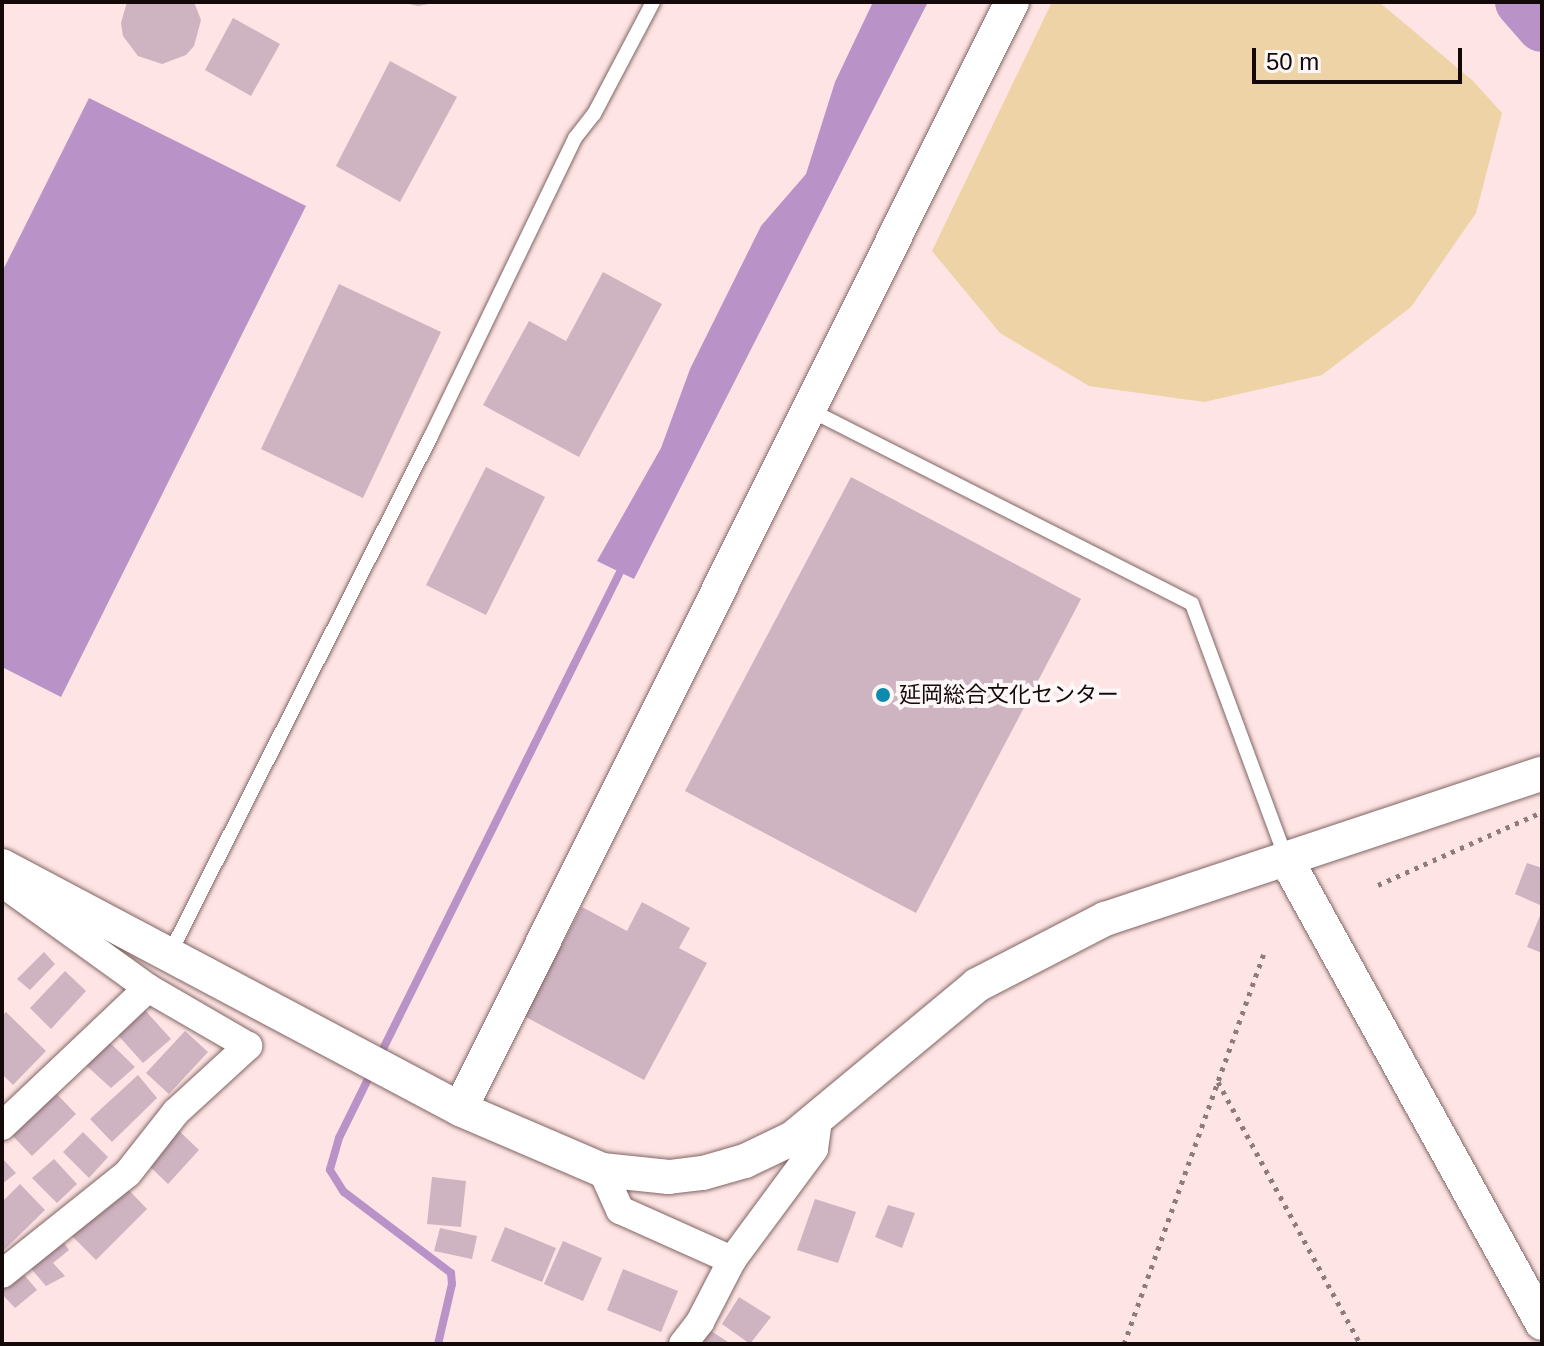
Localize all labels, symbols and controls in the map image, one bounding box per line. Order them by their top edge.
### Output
scale bar [1256,32,1466,82]
text: 50 m [1266,48,1319,75]
place label: 延岡総合文化センター [899,682,1119,708]
marker: 延岡総合文化センター [874,686,892,704]

